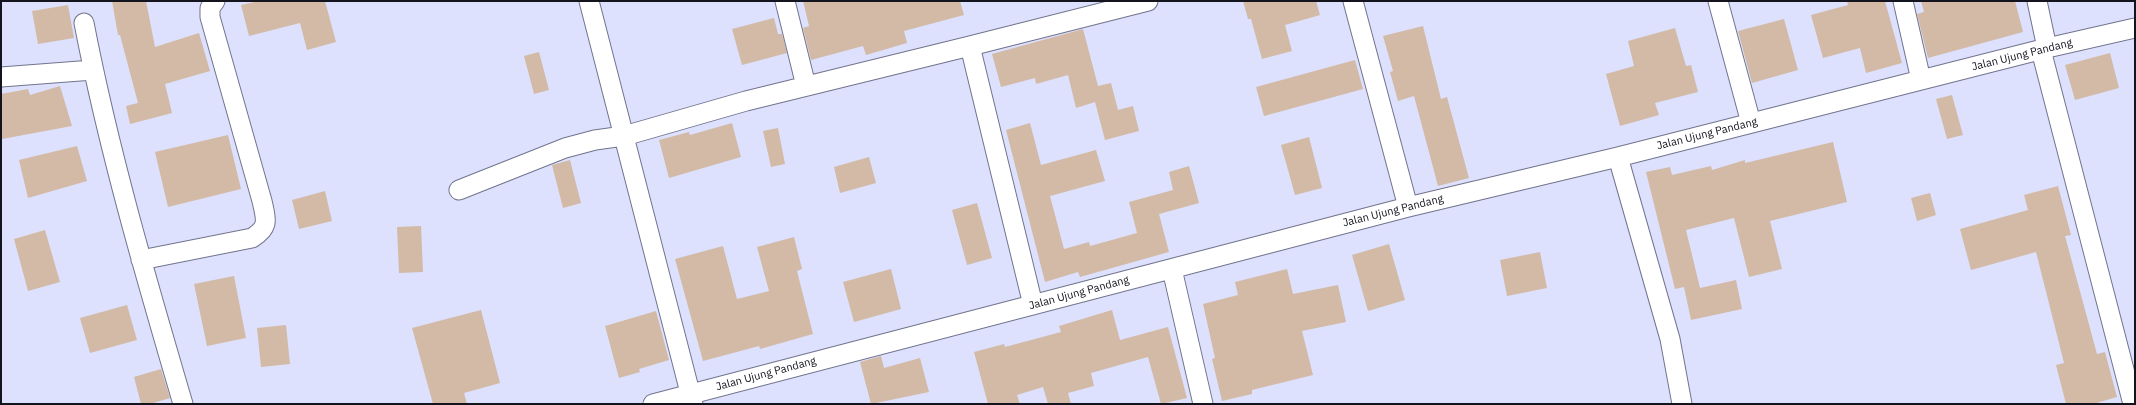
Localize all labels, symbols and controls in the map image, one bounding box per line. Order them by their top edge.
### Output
street label: Jalan Ujung Pandang [1970,36,2074,74]
street label: Jalan Ujung Pandang [1655,115,1759,153]
street label: Jalan Ujung Pandang [1341,192,1445,230]
street label: Jalan Ujung Pandang [1027,273,1131,313]
street label: Jalan Ujung Pandang [714,354,818,394]

